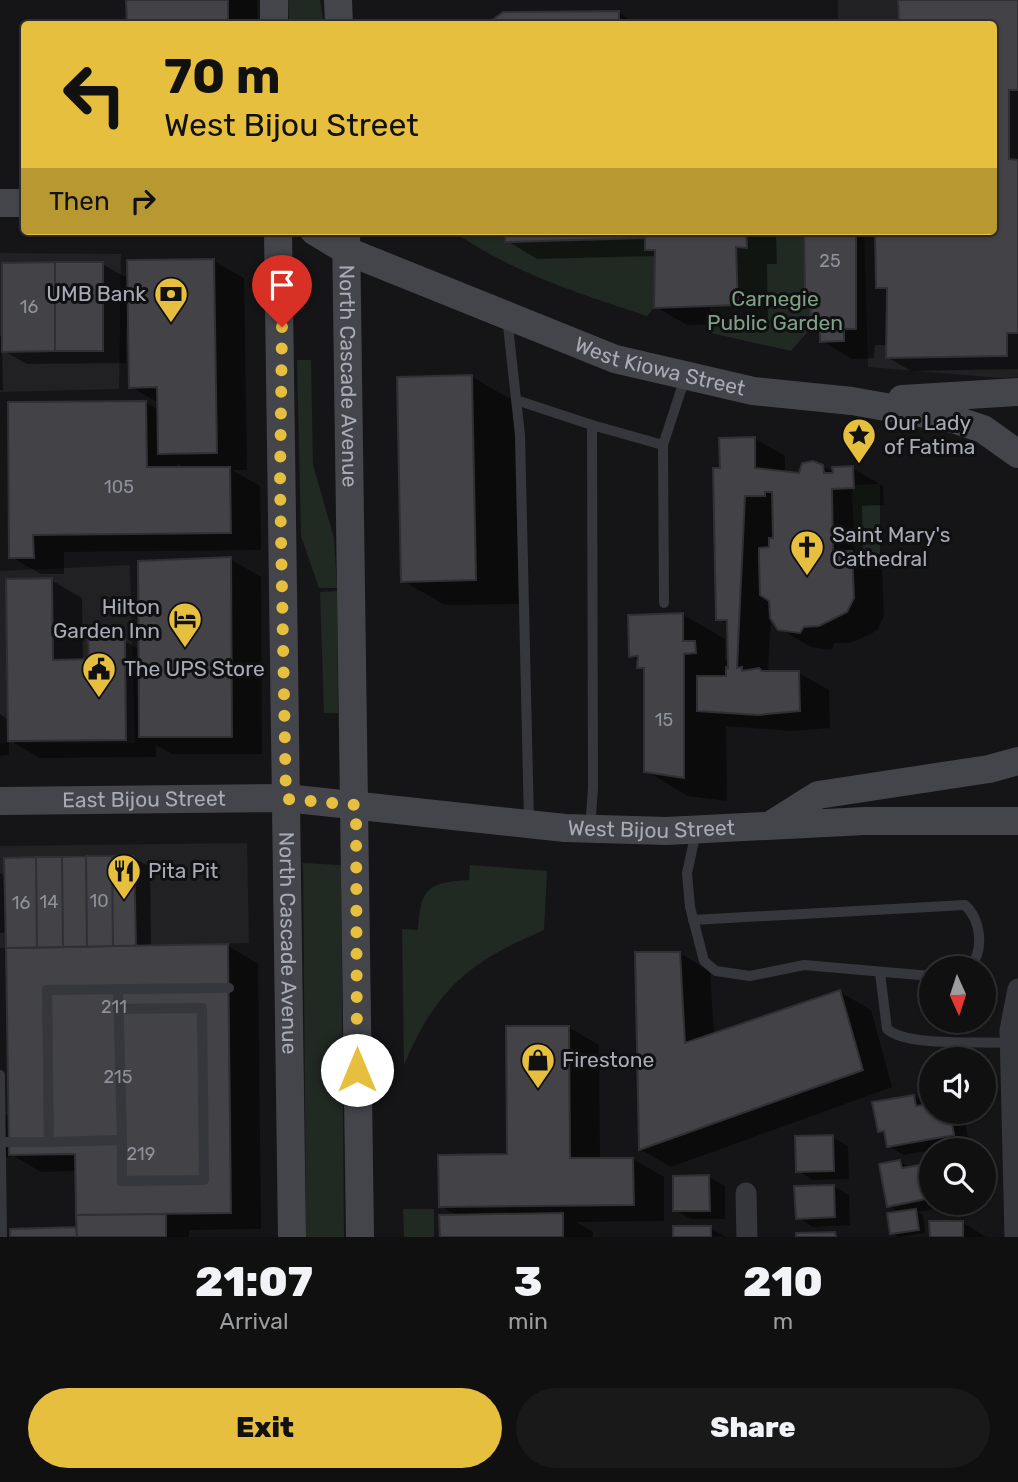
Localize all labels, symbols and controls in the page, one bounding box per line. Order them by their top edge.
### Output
text: 70 m [164,47,281,105]
icon: left [49,49,140,140]
text: West Bijou Street [164,106,419,144]
icon: right [124,182,162,220]
text: Then [49,186,110,217]
house number: 25 [819,250,841,272]
pin [252,255,312,327]
street label: North Cascade Avenue [334,264,363,488]
icon: arrive [263,266,301,304]
bank icon: UMB Bank [152,275,190,324]
place label: UMB Bank [46,281,146,306]
park label: Carnegie Public Garden [707,286,843,335]
house number: 16 [20,296,38,318]
street label: West Kiowa Street [571,331,748,401]
place label: Our Lady of Fatima [884,410,975,459]
place icon: Our Lady of Fatima [840,416,878,465]
house number: 105 [104,476,134,498]
place label: Saint Mary's Cathedral [832,522,950,571]
church icon: Saint Mary's Cathedral [788,528,826,577]
place label: Hilton Garden Inn [53,594,160,643]
hotel icon: Hilton Garden Inn [166,600,204,649]
public building icon: The UPS Store [80,650,118,699]
place label: The UPS Store [124,656,265,681]
house number: 15 [655,709,673,731]
street label: East Bijou Street [62,786,226,812]
street label: West Bijou Street [567,815,736,843]
street label: North Cascade Avenue [274,831,302,1054]
restaurant icon: Pita Pit [105,852,143,901]
place label: Pita Pit [148,858,218,883]
house number: 10 [89,890,109,912]
house number: 14 [40,891,58,913]
house number: 16 [12,892,30,914]
north arrow [919,956,996,1032]
map controls [919,956,996,1215]
house number: 211 [101,996,127,1018]
position arrow [320,1033,394,1107]
shop icon: Firestone [519,1041,557,1090]
place label: Firestone [562,1047,654,1072]
button: sound [919,1047,996,1124]
house number: 215 [104,1066,132,1088]
button: search [919,1138,996,1215]
house number: 219 [127,1143,155,1165]
text: 21:07 [195,1257,313,1307]
text: 3 [514,1257,542,1307]
text: 210 [743,1257,823,1307]
text: Arrival [220,1307,289,1335]
text: min [508,1307,548,1335]
text: m [773,1307,793,1335]
button: Exit [28,1388,502,1468]
button: Share [516,1388,990,1468]

